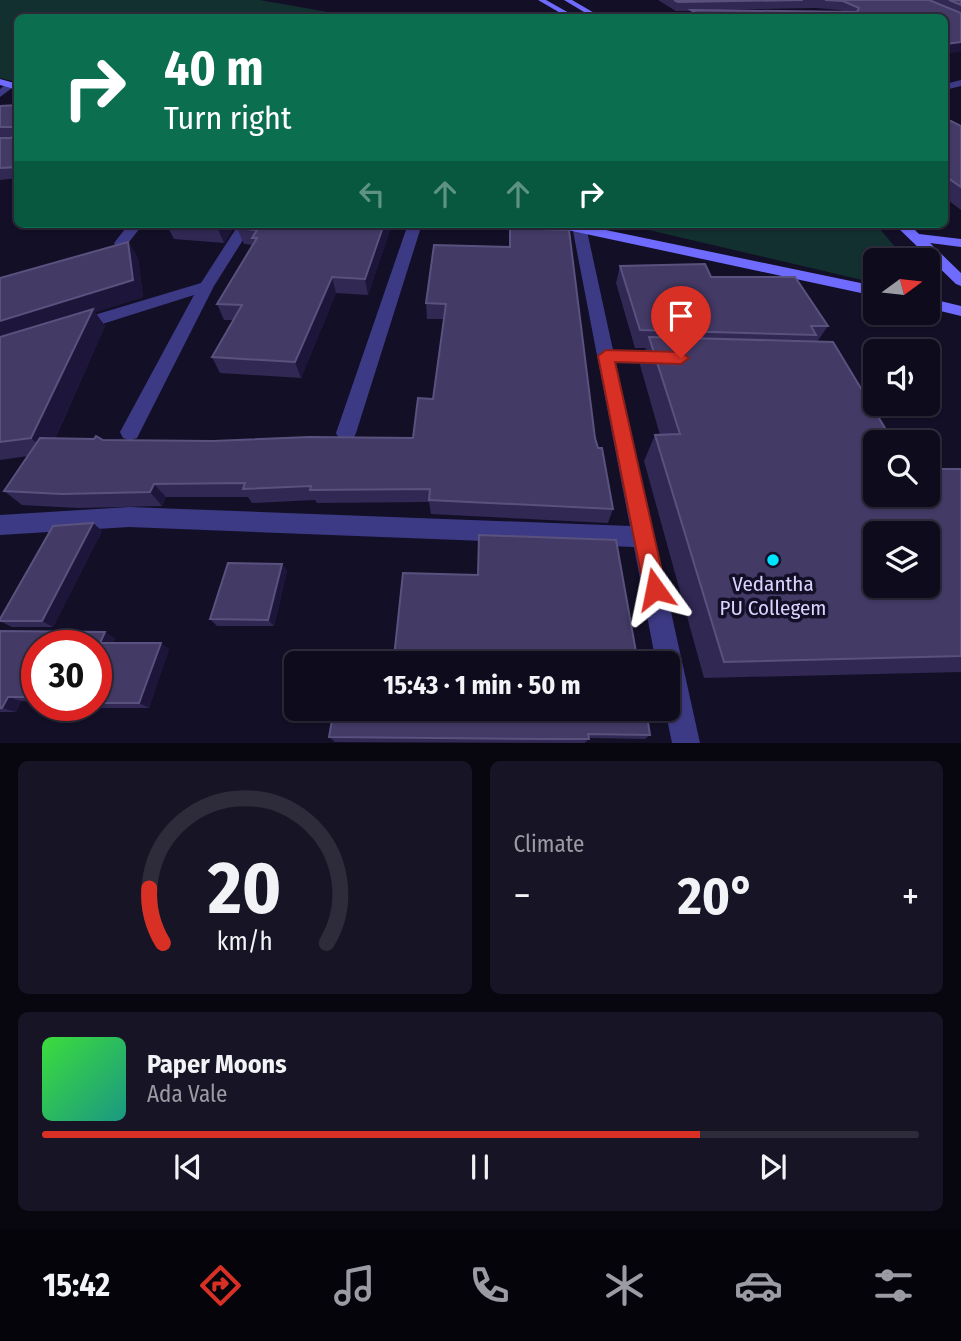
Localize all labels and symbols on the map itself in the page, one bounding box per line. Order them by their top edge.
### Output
north arrow [863,248,940,326]
pin [651,286,711,358]
position arrow [618,552,692,626]
marker: Vedantha PU Collegem [765,552,781,568]
place label: Vedantha PU Collegem [720,571,826,621]
speed limit sign: 30 [21,630,112,721]

